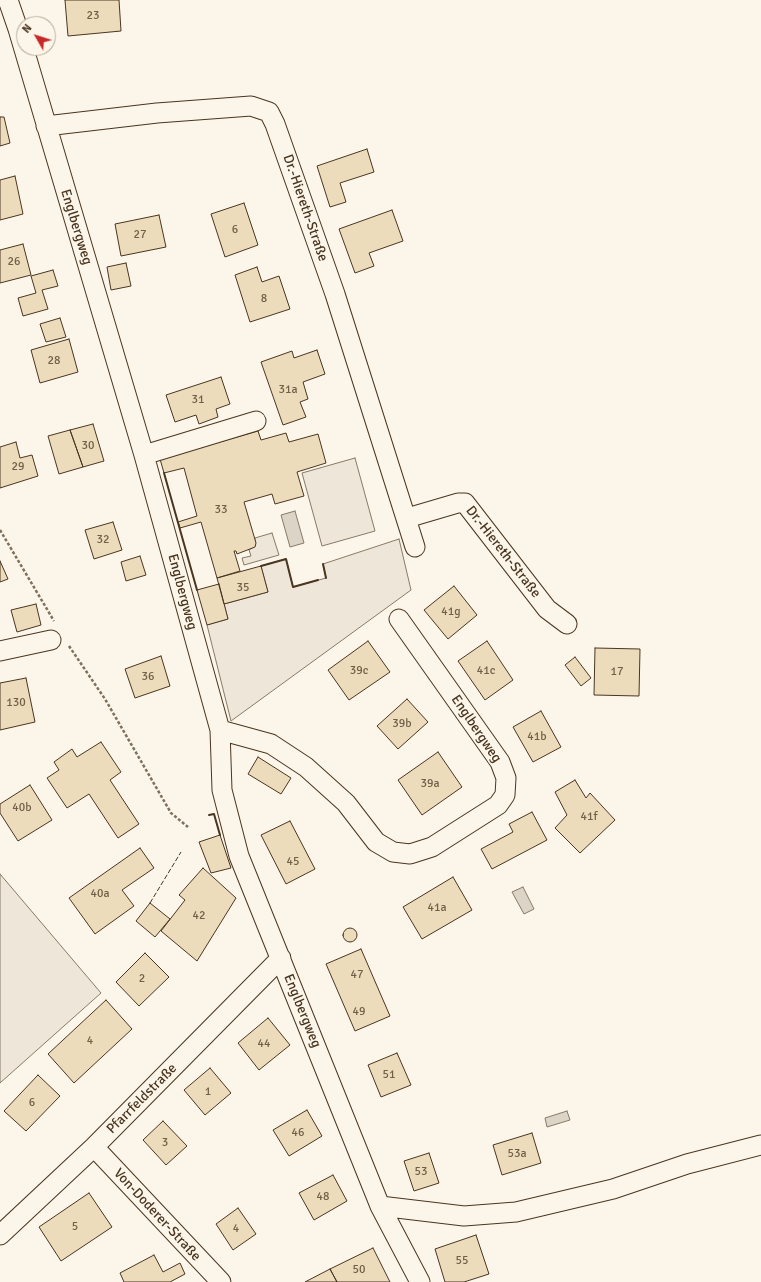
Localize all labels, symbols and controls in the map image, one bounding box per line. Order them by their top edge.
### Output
house number: 23 [87,9,99,23]
north arrow [16,16,56,56]
text: N [20,22,35,36]
street label: Dr.-Hiereth-Straße [279,152,331,264]
street label: Englbergweg [57,187,95,267]
house number: 6 [232,223,238,237]
house number: 27 [134,228,146,242]
house number: 26 [8,255,20,269]
house number: 8 [261,292,267,306]
house number: 28 [48,354,60,368]
house number: 31a [278,383,298,397]
house number: 31 [192,393,204,407]
house number: 30 [82,439,94,453]
house number: 29 [12,460,24,474]
house number: 33 [215,503,227,517]
street label: Dr.-Hiereth-Straße [462,503,544,601]
house number: 32 [97,533,109,547]
street label: Englbergweg [164,552,200,632]
house number: 35 [237,581,249,595]
house number: 41g [441,605,461,619]
house number: 39c [350,664,368,678]
house number: 41c [477,664,495,678]
house number: 17 [611,665,623,679]
house number: 36 [142,670,154,684]
street label: Englbergweg [447,692,505,766]
house number: 130 [6,696,26,710]
house number: 39b [392,717,412,731]
house number: 41b [527,730,547,744]
house number: 39a [420,777,440,791]
house number: 40b [12,801,32,815]
house number: 41f [581,810,597,824]
house number: 45 [287,855,299,869]
house number: 40a [90,887,110,901]
house number: 41a [427,901,447,915]
house number: 42 [193,909,205,923]
house number: 47 [351,968,363,982]
house number: 2 [139,972,145,986]
street label: Englbergweg [280,972,324,1050]
house number: 49 [353,1005,365,1019]
house number: 4 [87,1034,93,1048]
house number: 44 [258,1037,270,1051]
street label: Pfarrfeldstraße [103,1060,181,1138]
house number: 51 [383,1068,395,1082]
house number: 1 [205,1085,211,1099]
house number: 6 [29,1096,35,1110]
house number: 46 [292,1126,304,1140]
house number: 3 [162,1136,168,1150]
house number: 53a [507,1147,527,1161]
street label: Von-Doderer-Straße [110,1165,204,1265]
house number: 53 [415,1165,427,1179]
house number: 48 [317,1190,329,1204]
house number: 5 [72,1220,78,1234]
house number: 4 [233,1222,239,1236]
house number: 55 [456,1254,468,1268]
house number: 50 [353,1263,365,1277]

